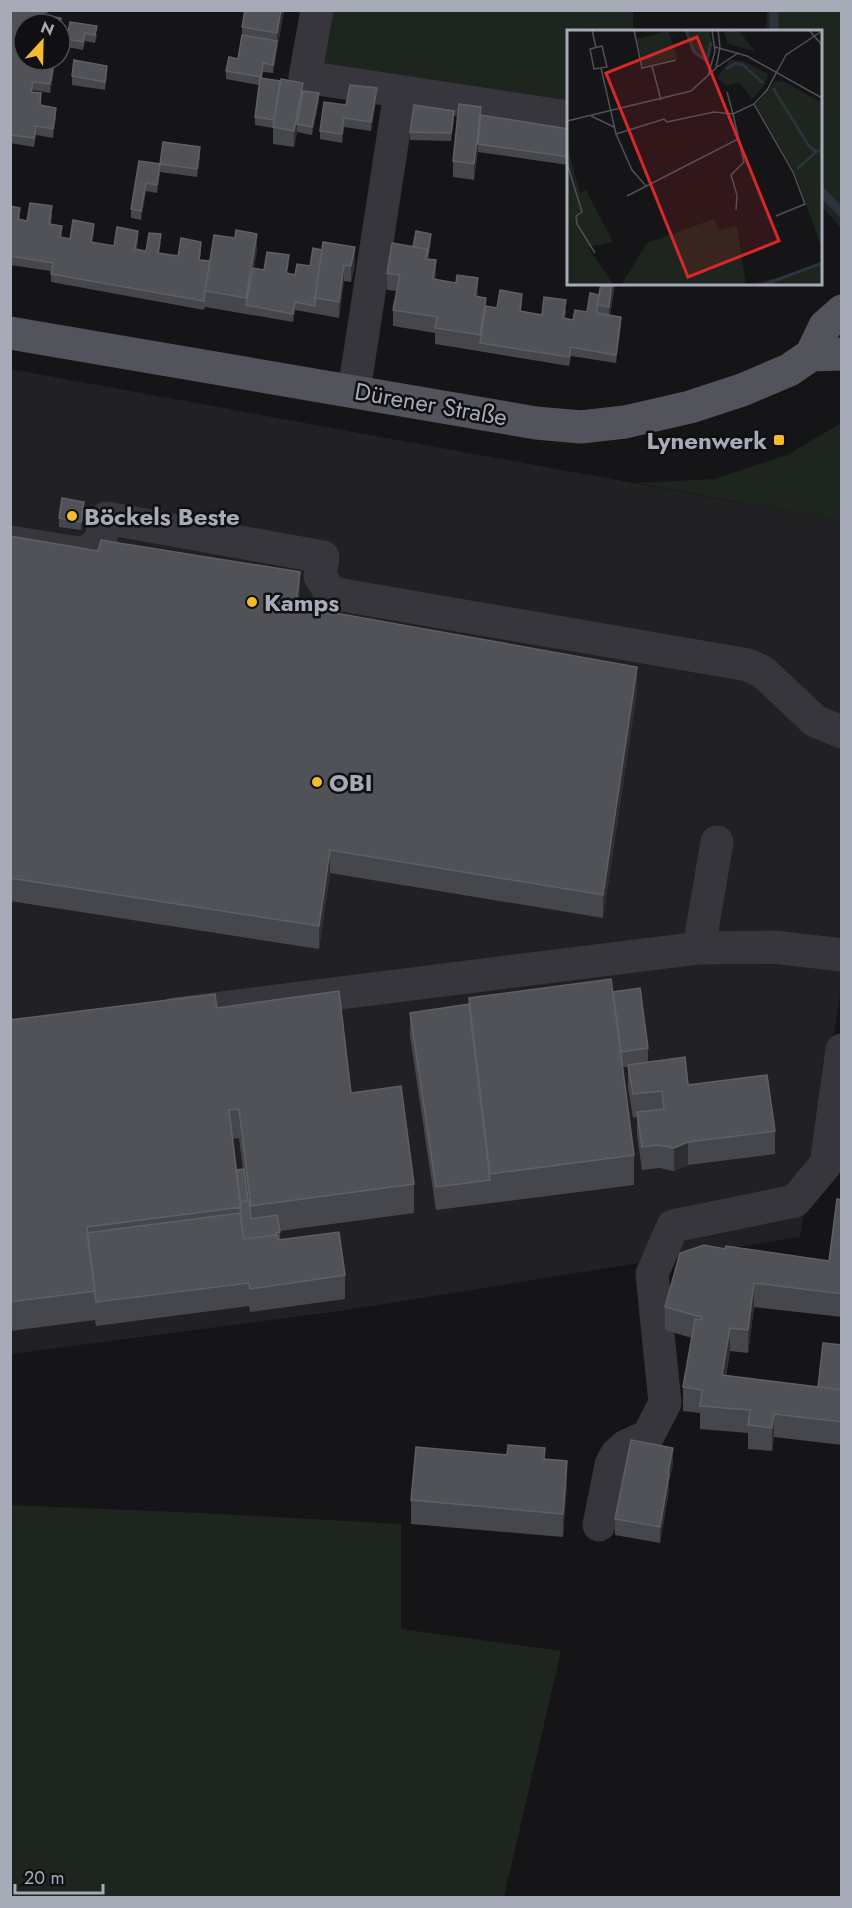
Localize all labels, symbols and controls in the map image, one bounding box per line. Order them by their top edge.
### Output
north arrow [12,12,72,72]
text: N [37,16,58,42]
inset map [567,30,822,285]
street label: Dürener Straße [352,373,510,435]
place label: Lynenwerk [646,423,767,458]
marker: Lynenwerk [772,433,786,447]
place label: Böckels Beste [84,499,240,534]
marker: Böckels Beste [65,509,79,523]
place label: Kamps [264,585,339,620]
marker: Kamps [245,595,259,609]
place label: OBI [329,765,372,800]
marker: OBI [310,775,324,789]
scale bar [15,1857,104,1895]
text: 20 m [24,1865,64,1891]

